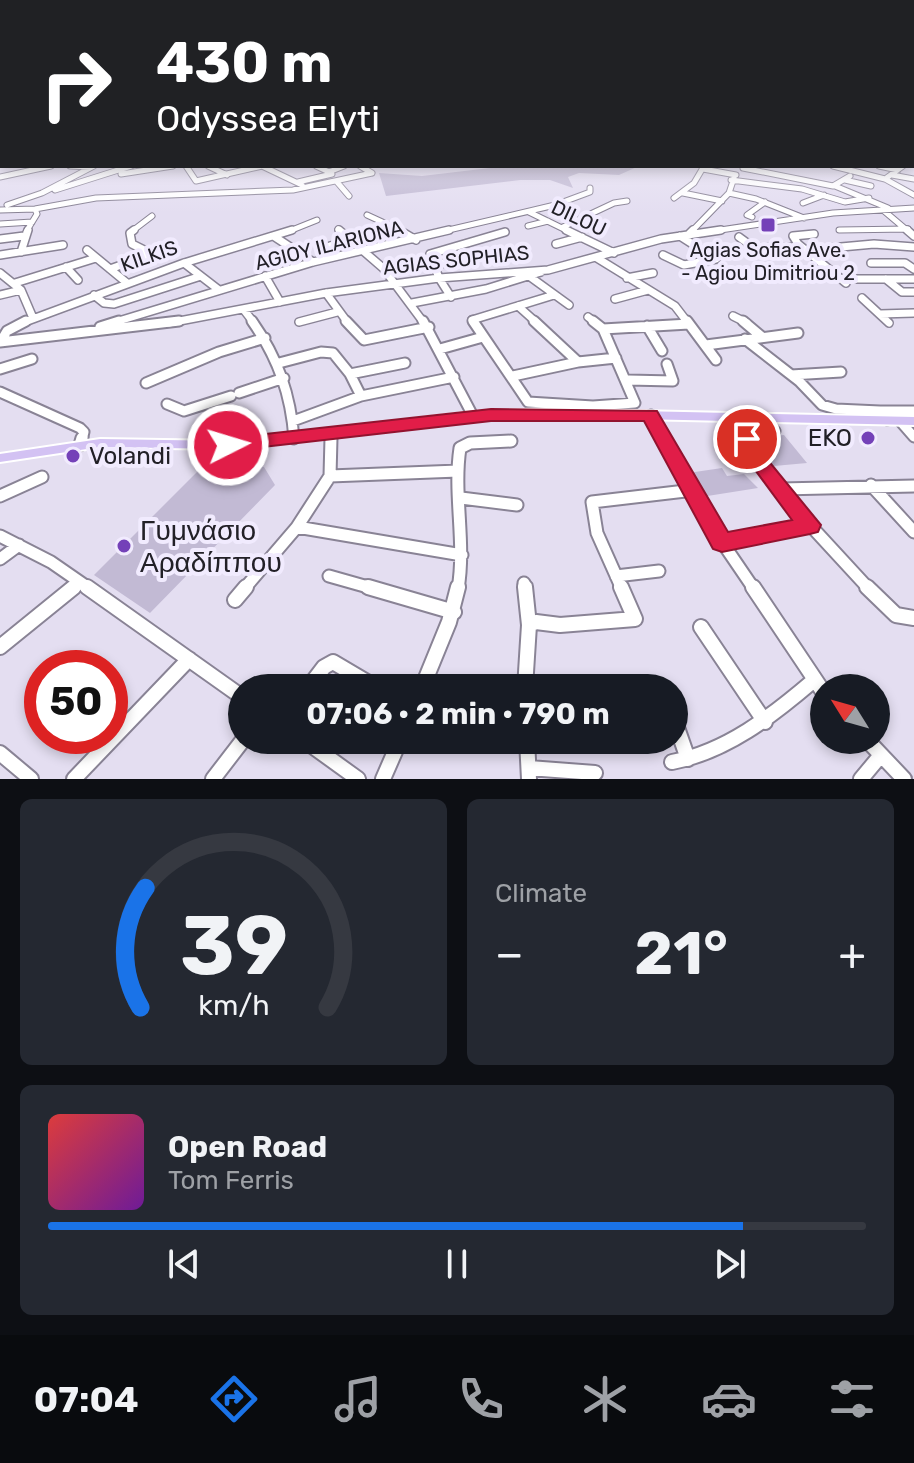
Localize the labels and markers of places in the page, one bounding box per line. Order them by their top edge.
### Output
marker: Agias Sofias Ave. - Agiou Dimitriou 2 [759,216,777,234]
place label: Agias Sofias Ave. - Agiou Dimitriou 2 [681,238,855,285]
pin [713,405,781,473]
place label: EKO [808,424,852,452]
marker: EKO [859,429,877,447]
place label: Volandi [89,442,171,470]
marker: Volandi [64,447,82,465]
place label: Γυμνάσιο Αραδίππου [140,514,282,579]
marker: Γυμνάσιο Αραδίππου [115,537,133,555]

